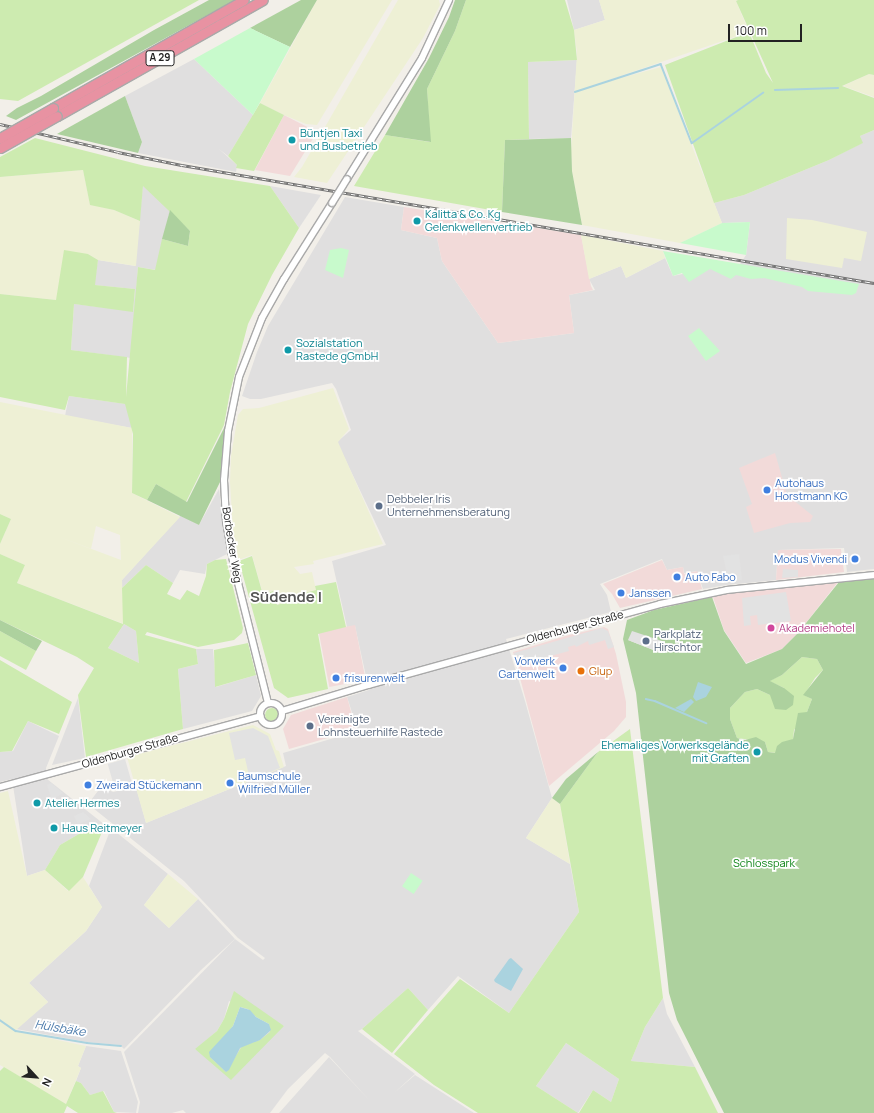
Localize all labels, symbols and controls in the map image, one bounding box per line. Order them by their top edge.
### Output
scale bar [730,16,804,42]
text: 100 m [735,22,767,39]
road number: A 29 [145,50,175,66]
place label: Büntjen Taxi und Busbetrieb [300,127,378,153]
marker: Büntjen Taxi und Busbetrieb [287,135,297,145]
place label: Kalitta & Co. Kg Gelenkwellenvertrieb [425,208,532,234]
marker: Kalitta & Co. Kg Gelenkwellenvertrieb [412,216,422,226]
place label: Sozialstation Rastede gGmbH [296,337,378,363]
marker: Sozialstation Rastede gGmbH [283,345,293,355]
place label: Autohaus Horstmann KG [775,477,848,503]
marker: Autohaus Horstmann KG [762,485,772,495]
place label: Debbeler Iris Unternehmensberatung [387,493,510,519]
marker: Debbeler Iris Unternehmensberatung [374,501,384,511]
street label: Borbecker Weg [219,506,245,584]
place label: Modus Vivendi [774,552,847,566]
marker: Modus Vivendi [850,554,860,564]
place label: Auto Fabo [685,570,736,584]
marker: Auto Fabo [672,572,682,582]
place label: Janssen [629,586,671,600]
district label: Südende I [250,588,322,606]
marker: Janssen [616,588,626,598]
street label: Oldenburger Straße [525,608,625,646]
place label: Akademiehotel [779,621,855,635]
marker: Akademiehotel [766,623,776,633]
place label: Parkplatz Hirschtor [654,628,701,654]
marker: Parkplatz Hirschtor [641,636,651,646]
place label: Vorwerk Gartenwelt [499,655,555,681]
marker: Vorwerk Gartenwelt [558,663,568,673]
place label: Glup [589,664,612,678]
marker: Glup [576,666,586,676]
place label: frisurenwelt [344,671,405,685]
marker: frisurenwelt [331,673,341,683]
place label: Vereinigte Lohnsteuerhilfe Rastede [318,713,443,739]
marker: Vereinigte Lohnsteuerhilfe Rastede [305,721,315,731]
street label: Oldenburger Straße [80,731,180,771]
place label: Ehemaliges Vorwerksgelände mit Graften [601,739,749,765]
marker: Ehemaliges Vorwerksgelände mit Graften [752,747,762,757]
place label: Baumschule Wilfried Müller [238,770,310,796]
place label: Zweirad Stückemann [96,778,202,792]
marker: Baumschule Wilfried Müller [225,778,235,788]
marker: Zweirad Stückemann [83,780,93,790]
place label: Atelier Hermes [45,796,120,810]
marker: Atelier Hermes [32,798,42,808]
place label: Haus Reitmeyer [62,821,142,835]
marker: Haus Reitmeyer [49,823,59,833]
park label: Schlosspark [733,856,795,870]
water label: Hülsbäke [34,1017,86,1039]
north arrow [16,1057,56,1097]
text: N [39,1076,56,1089]

